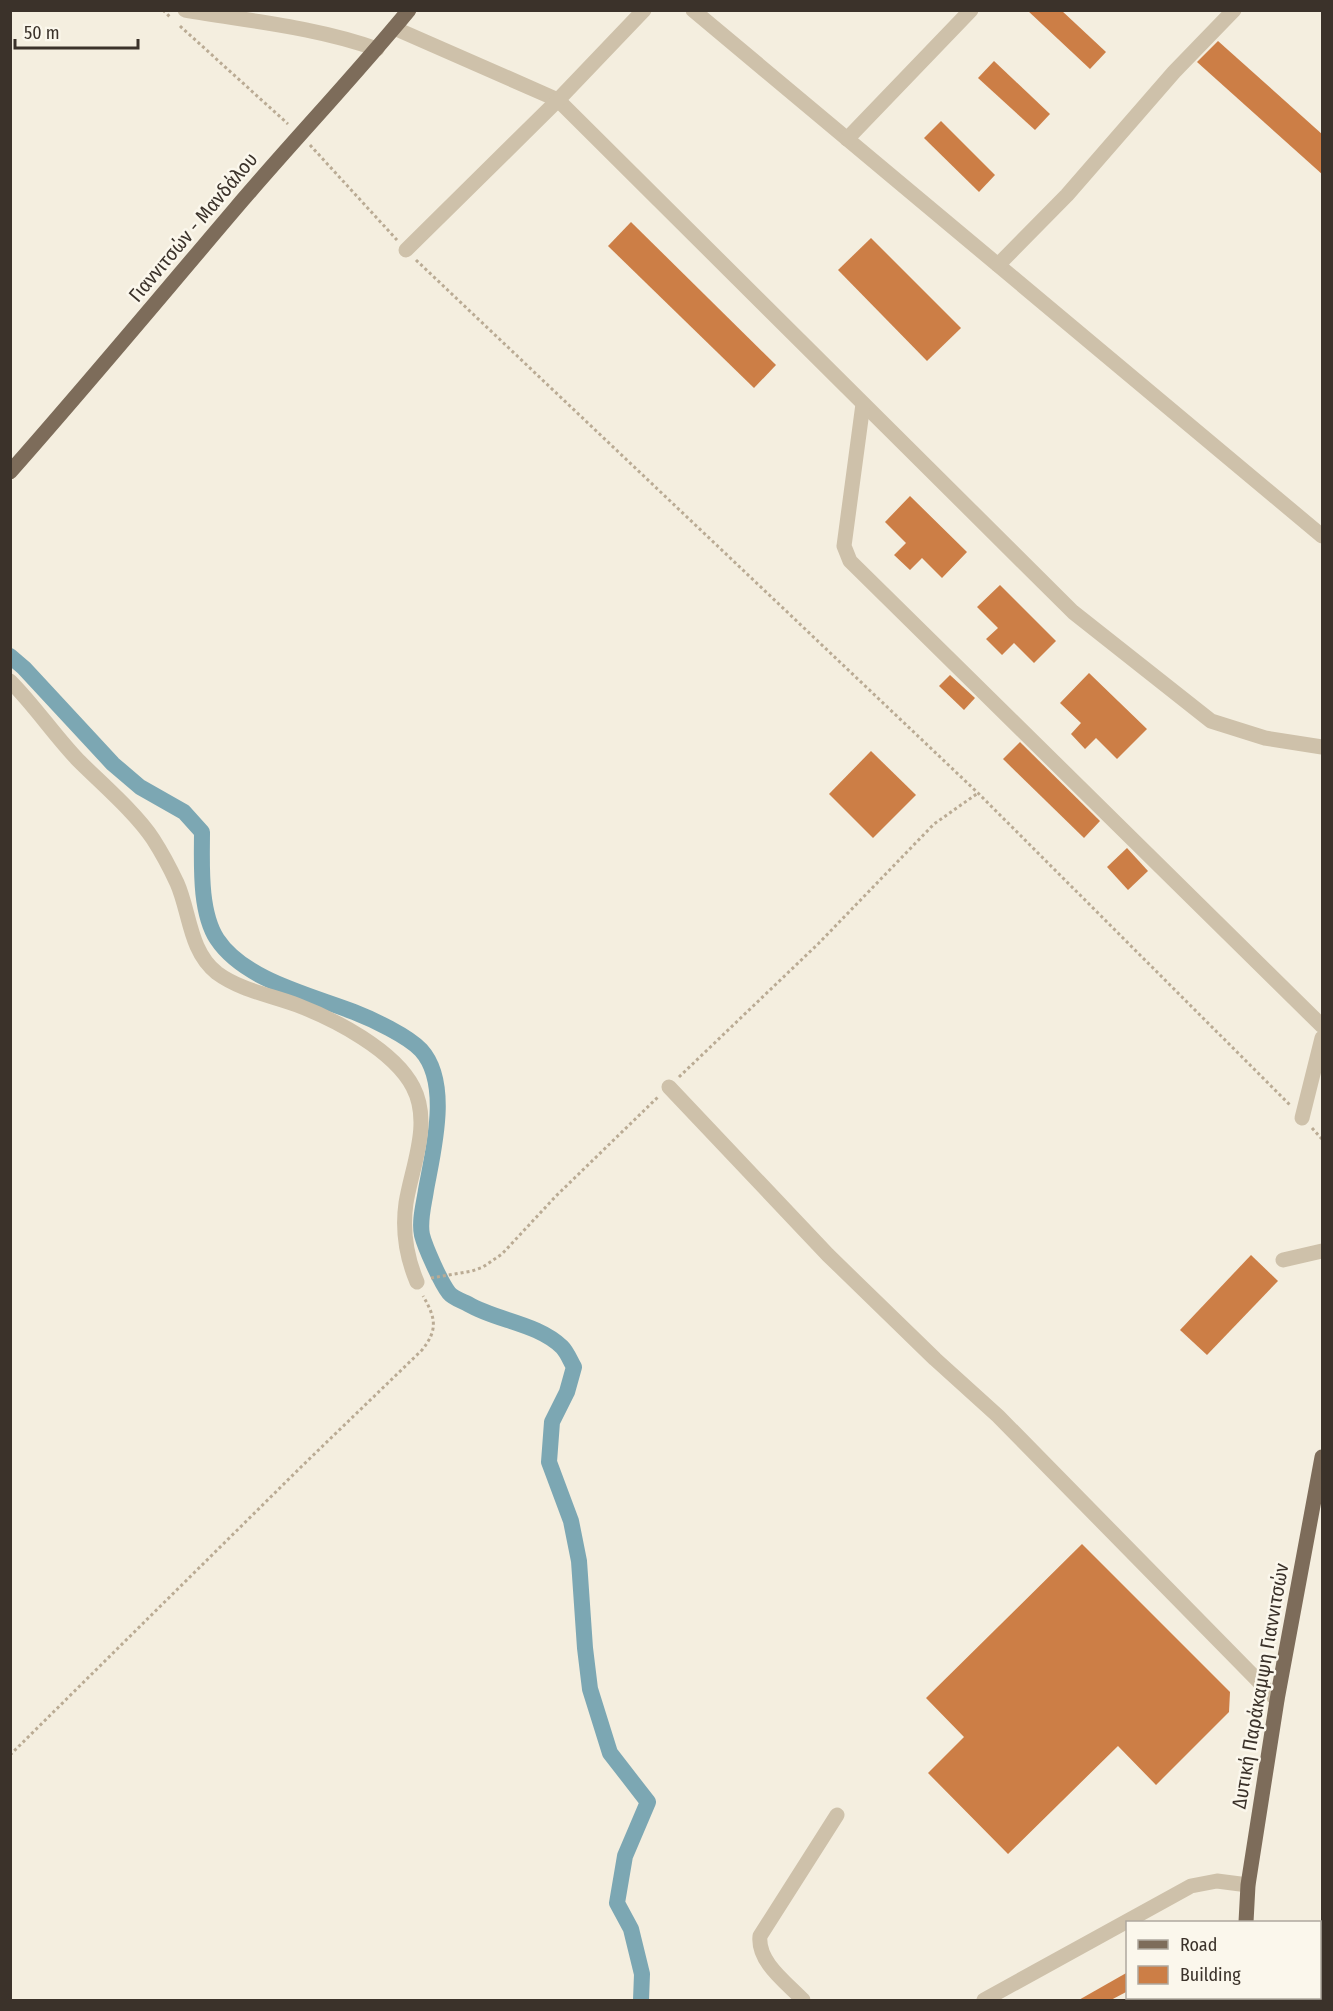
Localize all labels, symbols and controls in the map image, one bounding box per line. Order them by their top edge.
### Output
scale bar [15,12,138,50]
text: 50 m [24,22,60,44]
street label: Γιαννιτσών - Μανδάλου [123,147,263,307]
street label: Δυτική Παράκαμψη Γιαννιτσών [1227,1561,1293,1811]
legend [1126,1921,1321,1999]
text: Road [1180,1934,1217,1956]
text: Building [1180,1964,1241,1986]

